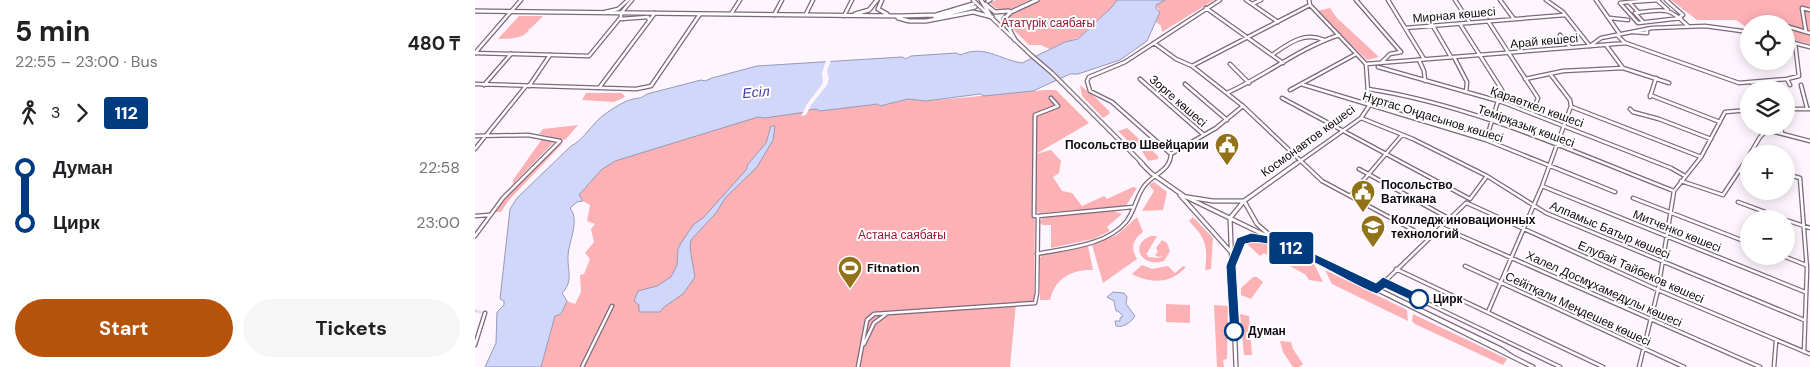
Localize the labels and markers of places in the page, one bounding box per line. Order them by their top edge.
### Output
public building icon: Посольство Швейцарии [1214,132,1240,166]
place label: Посольство Швейцарии [1065,137,1209,153]
place label: Посольство Ватикана [1381,177,1453,207]
public building icon: Посольство Ватикана [1350,179,1376,213]
place label: Колледж иновационных технологий [1391,212,1536,242]
school or university icon: Колледж иновационных технологий [1360,214,1386,248]
sports icon: Fitnation [837,255,863,289]
place label: Fitnation [867,260,920,276]
marker: Цирк [1409,289,1429,309]
place label: Цирк [1433,291,1463,307]
marker: Думан [1224,321,1244,341]
place label: Думан [1248,323,1286,339]

